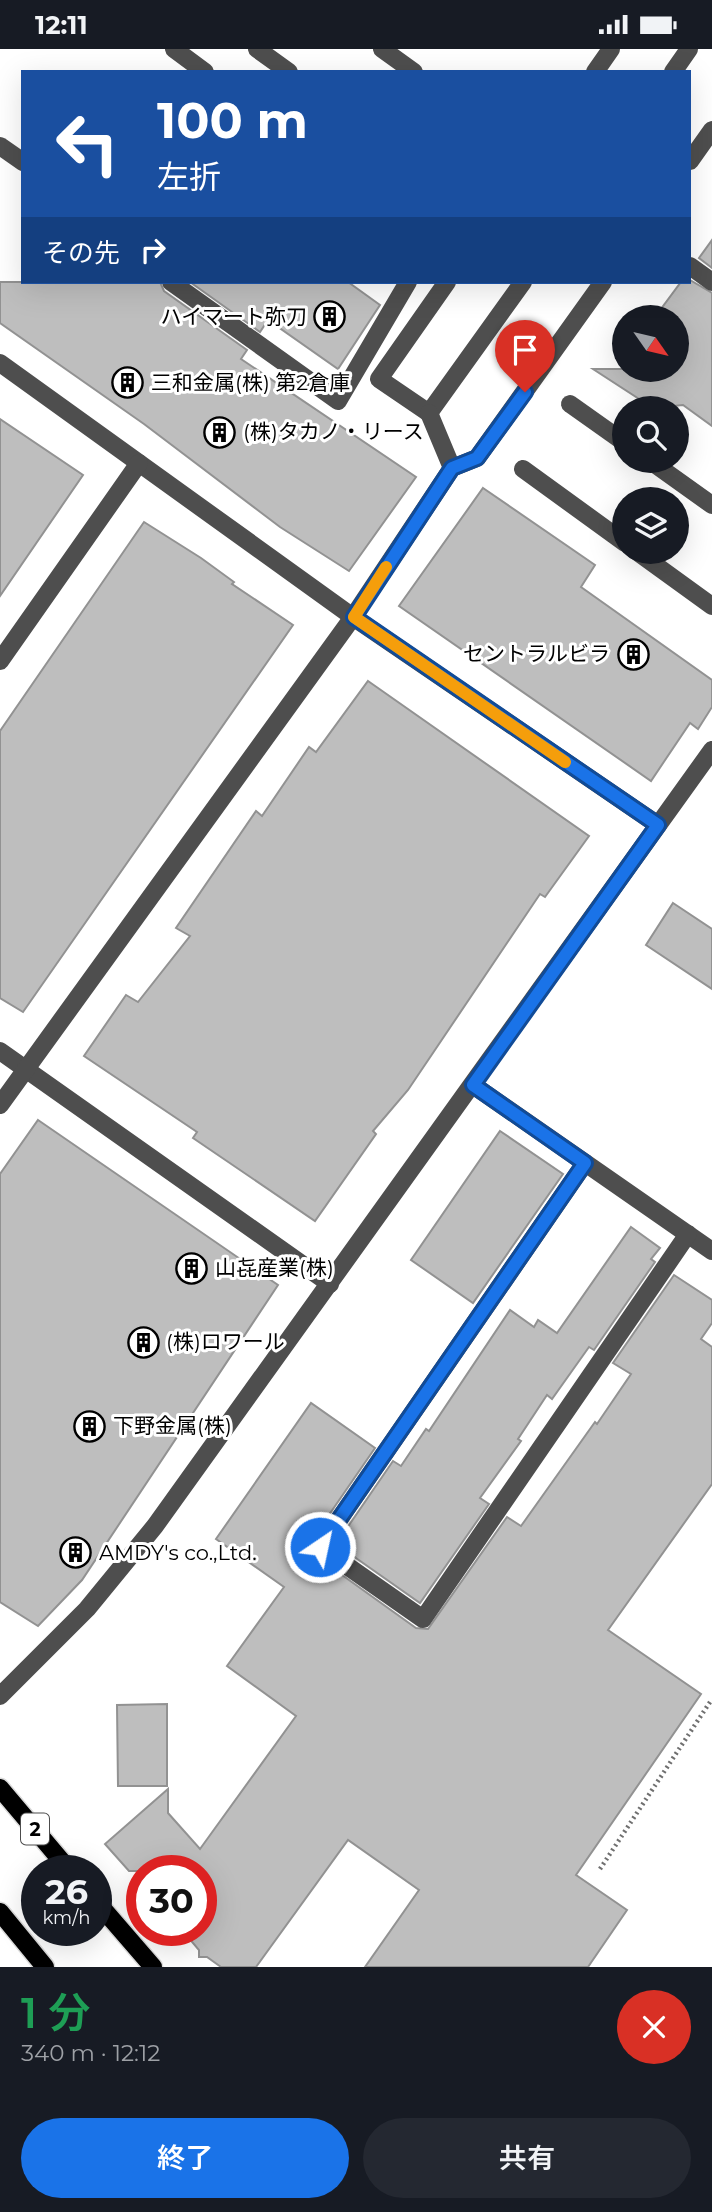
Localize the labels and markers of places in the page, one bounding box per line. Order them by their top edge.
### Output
building icon: ハイマート弥刀 [313,300,347,334]
place label: ハイマート弥刀 [160,304,307,329]
pin [495,320,555,392]
building icon: 三和金属(株) 第2倉庫 [111,366,145,400]
place label: 三和金属(株) 第2倉庫 [151,370,350,395]
building icon: (株)タカノ・リース [203,415,237,449]
place label: (株)タカノ・リース [243,419,424,444]
building icon: セントラルビラ [616,637,650,671]
place label: セントラルビラ [463,641,610,666]
building icon: 山㐂産業(株) [175,1251,209,1285]
place label: 山㐂産業(株) [215,1255,334,1280]
building icon: (株)ロワール [126,1325,160,1359]
place label: (株)ロワール [166,1329,285,1354]
building icon: 下野金属(株) [73,1409,107,1443]
place label: 下野金属(株) [113,1413,232,1438]
building icon: AMDY's co.,Ltd. [59,1536,93,1570]
place label: AMDY's co.,Ltd. [99,1540,257,1565]

